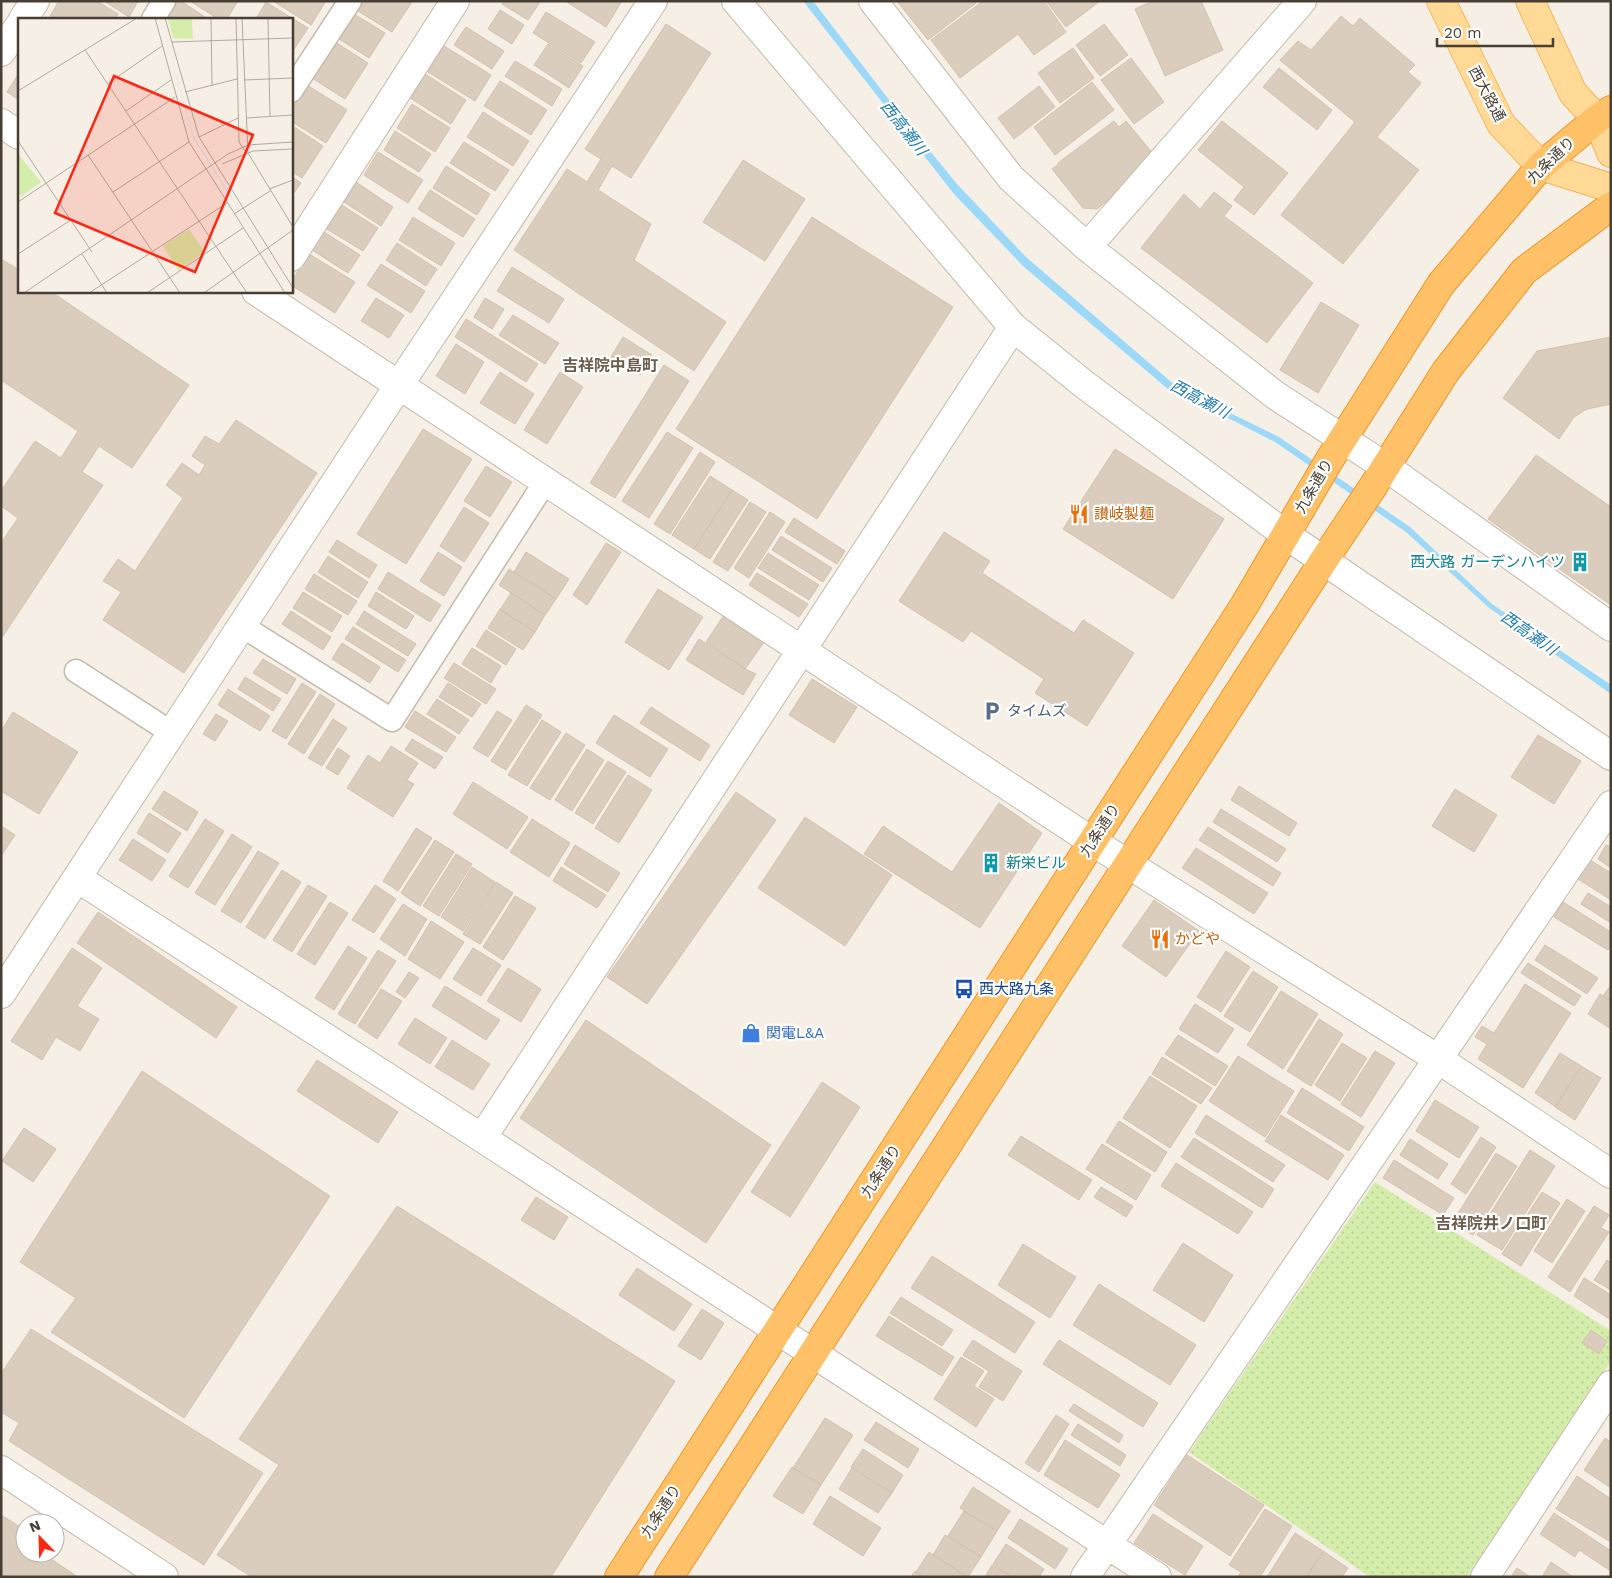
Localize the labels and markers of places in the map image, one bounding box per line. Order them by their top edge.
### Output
restaurant icon: 讃岐製麺 [1068,503,1090,525]
place label: 讃岐製麺 [1094,505,1154,523]
building icon: 西大路 ガーデンハイツ [1569,551,1591,573]
place label: 西大路 ガーデンハイツ [1410,553,1565,571]
parking icon: タイムズ [981,700,1003,722]
place label: タイムズ [1007,702,1067,720]
building icon: 新栄ビル [980,852,1002,874]
place label: 新栄ビル [1006,854,1066,872]
restaurant icon: かどや [1149,928,1171,950]
place label: かどや [1175,930,1220,948]
bus stop icon: 西大路九条 [953,978,975,1000]
place label: 西大路九条 [979,980,1054,998]
shop icon: 関電L&A [740,1022,762,1044]
place label: 関電L&A [766,1024,824,1042]

